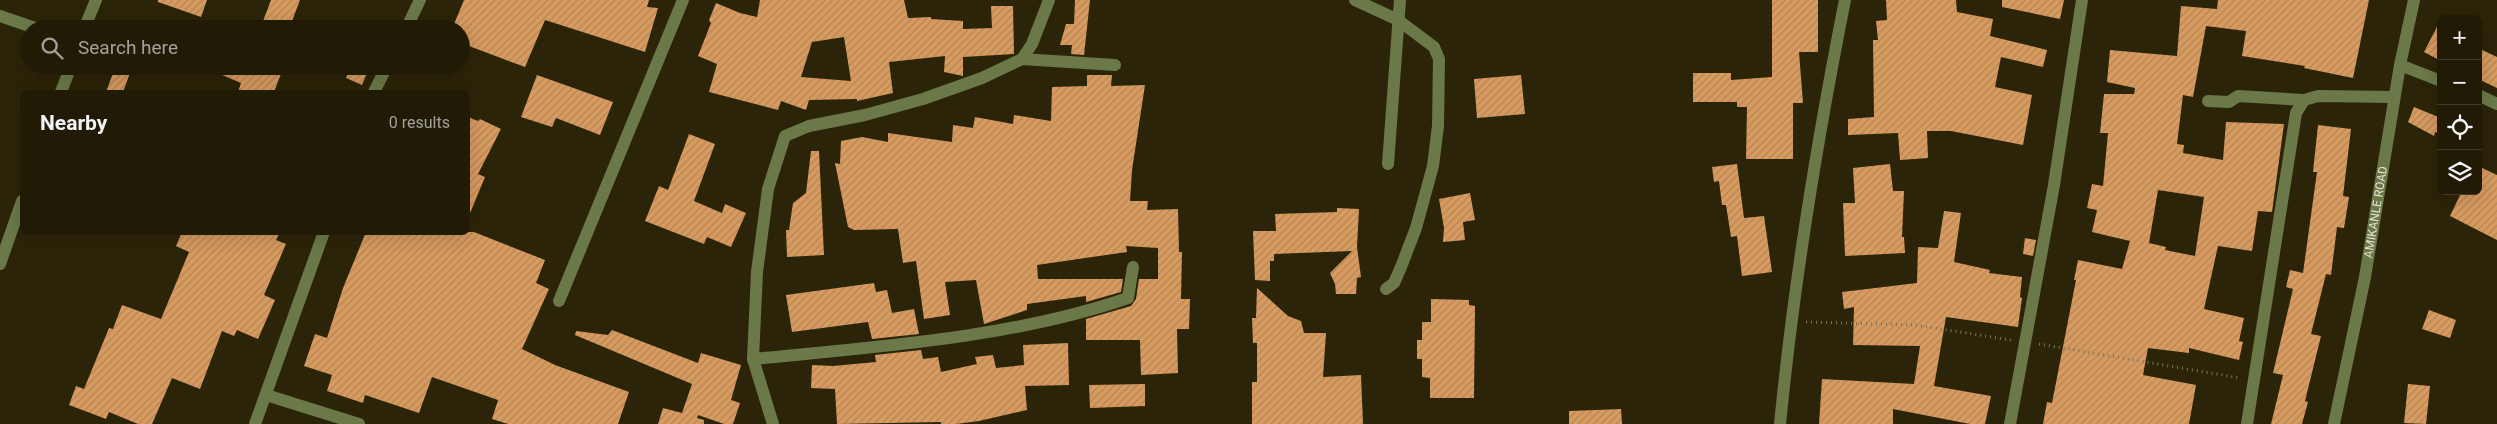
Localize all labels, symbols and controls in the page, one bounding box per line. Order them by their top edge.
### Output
map controls [2437,15,2482,195]
button: + [2437,15,2482,60]
search box [20,20,470,75]
icon: search [38,34,66,62]
text: Search here [78,36,178,59]
button: − [2437,60,2482,105]
button: locate [2437,105,2482,150]
text: Nearby [40,111,107,135]
text: 0 results [389,113,450,132]
button: layers [2437,150,2482,195]
street label: AMIKANLE ROAD [2361,165,2390,259]

